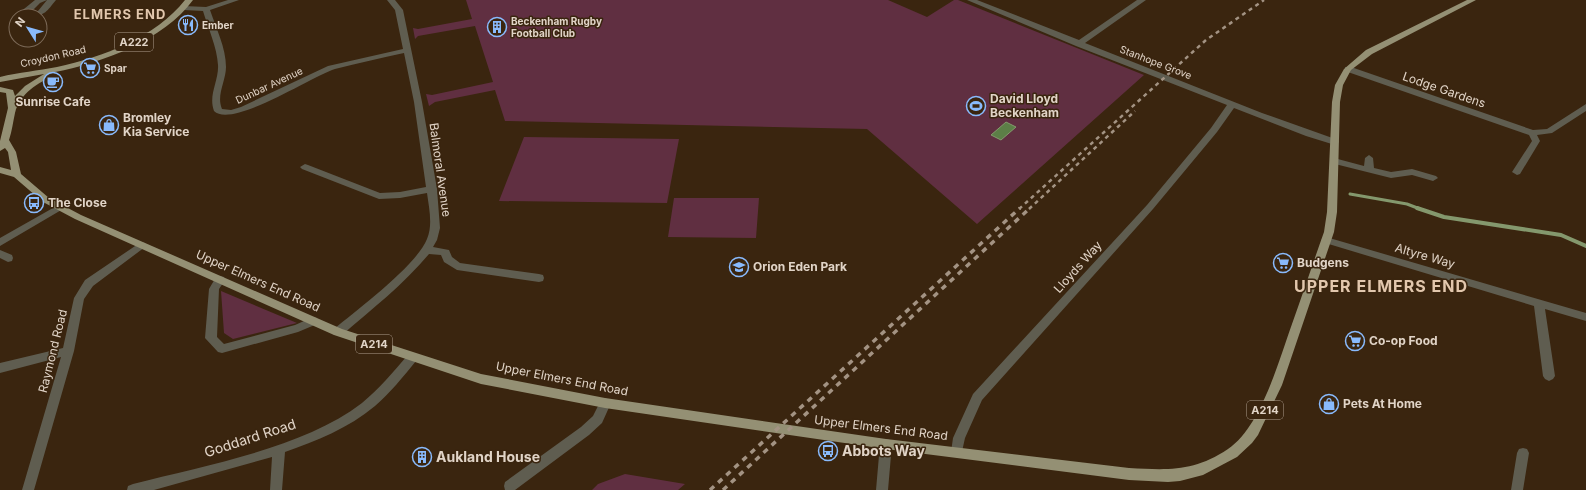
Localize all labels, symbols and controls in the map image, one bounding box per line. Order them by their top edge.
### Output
district label: ELMERS END [74,6,166,22]
north arrow [8,8,48,48]
text: N [12,14,28,30]
restaurant icon: Ember [177,14,199,36]
place label: Beckenham Rugby Football Club [511,15,602,39]
building icon: Beckenham Rugby Football Club [486,16,508,38]
place label: Ember [202,19,234,31]
road number: A222 [115,33,153,51]
street label: Croydon Road [19,43,87,69]
street label: Stanhope Grove [1118,43,1194,81]
supermarket icon: Spar [79,57,101,79]
place label: Spar [104,62,127,74]
street label: Dunbar Avenue [234,64,305,106]
street label: Lodge Gardens [1401,68,1488,111]
cafe icon: Sunrise Cafe [42,71,64,93]
place label: David Lloyd Beckenham [990,91,1059,120]
place label: Sunrise Cafe [15,94,91,109]
sports icon: David Lloyd Beckenham [965,95,987,117]
place label: Bromley Kia Service [123,110,190,139]
shop icon: Bromley Kia Service [98,114,120,136]
street label: Balmoral Avenue [426,122,455,218]
bus stop icon: The Close [23,192,45,214]
place label: The Close [48,195,107,210]
street label: Lloyds Way [1050,237,1105,296]
street label: Altyre Way [1394,240,1457,271]
street label: Upper Elmers End Road [194,246,323,315]
supermarket icon: Budgens [1272,252,1294,274]
place label: Budgens [1297,255,1349,270]
school or university icon: Orion Eden Park [728,256,750,278]
place label: Orion Eden Park [753,259,847,274]
district label: UPPER ELMERS END [1294,276,1468,296]
street label: Raymond Road [35,308,70,394]
supermarket icon: Co-op Food [1344,330,1366,352]
place label: Co-op Food [1369,333,1438,348]
road number: A214 [356,335,392,353]
street label: Upper Elmers End Road [495,358,629,399]
shop icon: Pets At Home [1318,393,1340,415]
place label: Pets At Home [1343,396,1422,411]
road number: A214 [1247,401,1283,419]
street label: Upper Elmers End Road [813,412,949,443]
street label: Goddard Road [202,415,298,460]
bus stop icon: Abbots Way [817,440,839,462]
place label: Abbots Way [842,442,925,459]
building icon: Aukland House [411,446,433,468]
place label: Aukland House [436,448,540,465]

